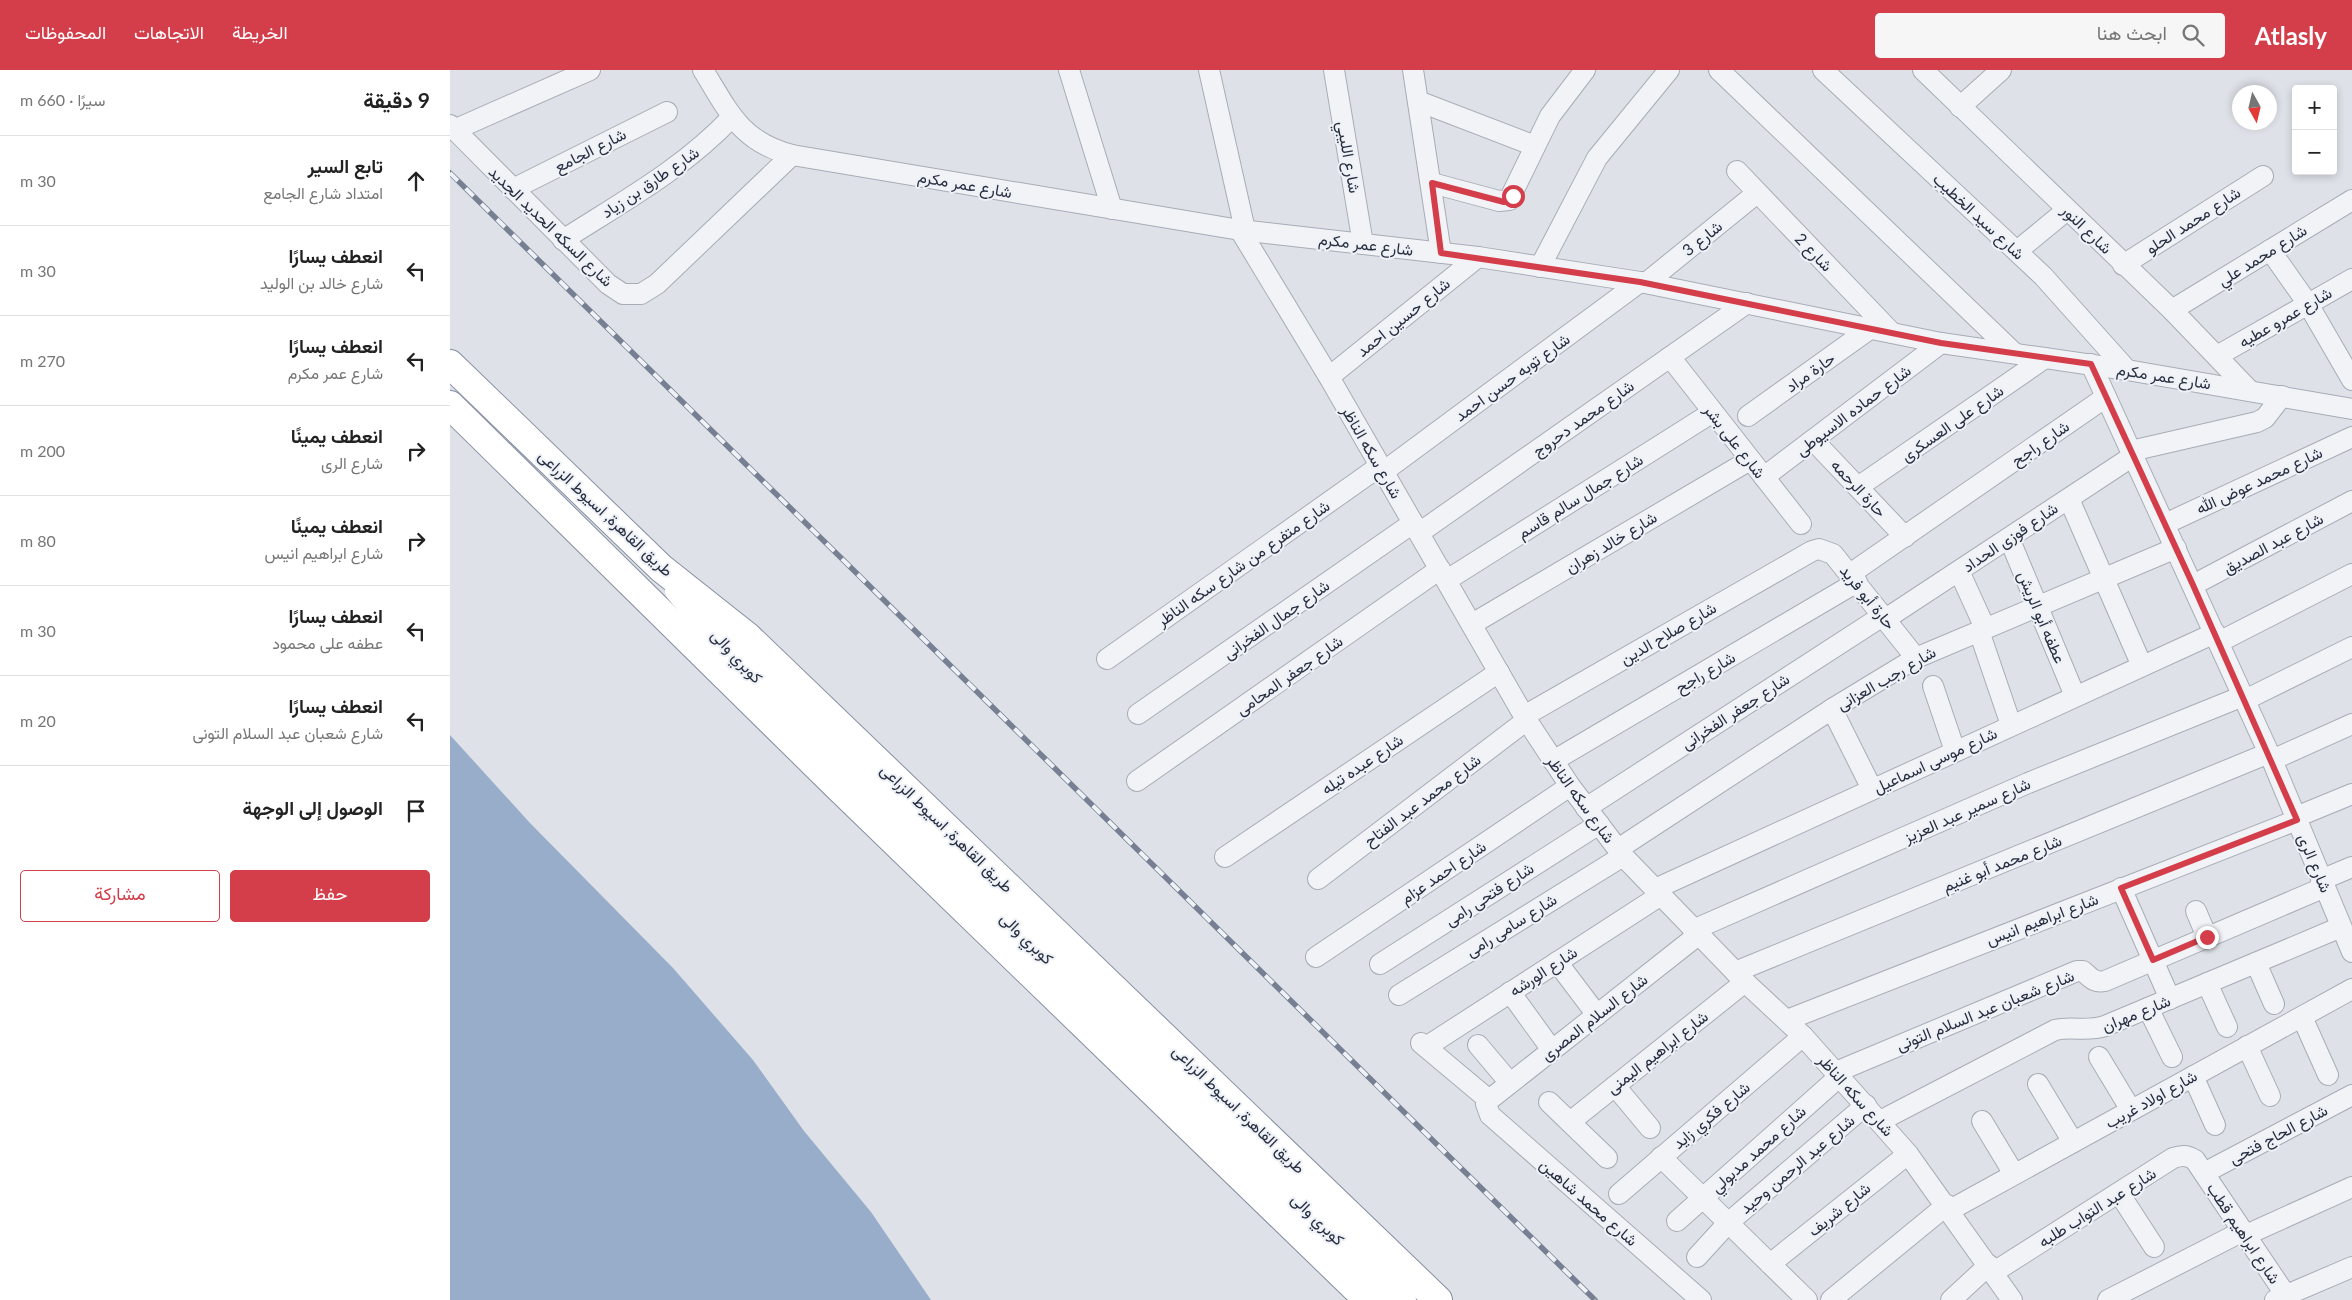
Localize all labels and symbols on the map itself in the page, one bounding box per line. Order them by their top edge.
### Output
north arrow [2232,85,2277,130]
street label: شارع الليبي [1329,119,1365,195]
street label: شارع الجامع [551,123,630,178]
street label: شارع طارق بن زياد [597,142,704,224]
street label: شارع السكه الحديد الجديد [483,161,617,292]
street label: شارع عمر مكرم [916,166,1014,204]
street label: شارع سيد الخطيب [1928,168,2029,265]
street label: شارع محمد الحلو [2142,182,2245,260]
route start [1502,185,1525,208]
street label: شارع النور [2055,199,2116,259]
street label: شارع 3 [1678,216,1727,262]
street label: شارع محمد علي [2214,220,2312,294]
street label: شارع عمر مكرم [1317,228,1414,262]
street label: شارع 2 [1790,229,1837,277]
street label: شارع حسين احمد [1352,273,1455,362]
street label: شارع عمرو عطيه [2235,282,2336,353]
street label: شارع توبه حسن احمد [1451,329,1575,427]
street label: حارة مراد [1781,348,1839,397]
street label: شارع عمر مكرم [2115,359,2213,395]
street label: شارع حماده الاسيوطى [1791,360,1916,462]
street label: شارع محمد دحروج [1528,376,1639,462]
street label: شارع على العسكرى [1897,380,2008,467]
street label: شارع على بشر [1698,399,1770,483]
street label: شارع سكه الناظر [1335,401,1407,503]
street label: شارع راجح [2007,416,2074,472]
street label: شارع محمد عوض الله [2193,442,2326,520]
street label: طريق القاهرة, اسيوط الزراعى [534,445,677,581]
street label: شارع جمال سالم قاسم [1513,449,1648,544]
street label: حارة الرحمه [1826,455,1891,522]
street label: شارع متفرع من شارع سكه الناظر [1152,495,1335,633]
street label: شارع فوزى الحداد [1959,498,2063,578]
street label: شارع خالد زهران [1562,507,1661,579]
street label: شارع عبد الصديق [2219,508,2327,580]
street label: حارة أبو فريد [1835,561,1900,634]
street label: عطفه أبو الريش [2013,568,2070,667]
street label: شارع جمال الفخرانى [1219,575,1334,665]
street label: شارع صلاح الدين [1616,597,1721,670]
street label: كوبري والى [704,625,767,690]
street label: شارع جعفر المحامى [1232,631,1348,721]
street label: شارع رجب العزانى [1833,641,1940,716]
street label: شارع راجح [1671,647,1740,699]
street label: شارع جعفر الفخرانى [1677,668,1794,755]
street label: شارع موسى اسماعيل [1870,723,2001,799]
street label: شارع عبده تيله [1317,729,1408,800]
street label: شارع محمد عبد الفتاح [1360,750,1486,852]
street label: شارع سكه الناظر [1540,750,1620,848]
street label: طريق القاهرة, اسيوط الزراعى [876,759,1018,897]
street label: شارع سمير عبد العزيز [1900,773,2034,849]
street label: شارع محمد أبو غنيم [1939,830,2065,898]
street label: شارع الرى [2292,831,2336,896]
street label: شارع احمد عزام [1396,836,1491,910]
street label: شارع فتحى رامى [1441,858,1538,932]
street label: شارع ابراهيم انيس [1983,888,2102,951]
street label: شارع سامى رامى [1462,889,1561,963]
street label: كوبري والى [993,908,1058,971]
route end [2196,926,2219,949]
street label: شارع الورشه [1505,942,1582,1002]
street label: شارع شعبان عبد السلام التونى [1893,965,2078,1057]
street label: شارع السلام المصرى [1537,969,1653,1066]
street label: شارع مهران [2099,990,2174,1038]
street label: شارع ابراهيم اليمنى [1602,1006,1713,1100]
street label: طريق القاهرة, اسيوط الزراعى [1168,1040,1310,1178]
street label: شارع سكه الناظر [1812,1049,1898,1142]
street label: شارع اولاد غريب [2101,1065,2202,1134]
street label: شارع فكري زايد [1668,1077,1756,1156]
street label: شارع الحاج فتحى [2225,1100,2332,1170]
street label: شارع محمد مدبولي [1706,1101,1812,1200]
street label: شارع عبد الرحمن وحيد [1736,1110,1860,1219]
street label: شارع محمد شاهين [1535,1154,1642,1252]
street label: شارع عبد التواب طلبه [2034,1163,2161,1253]
street label: شارع شريف [1804,1178,1876,1242]
street label: شارع ابراهيم قطب [2201,1179,2285,1288]
street label: كوبري والى [1284,1189,1349,1252]

